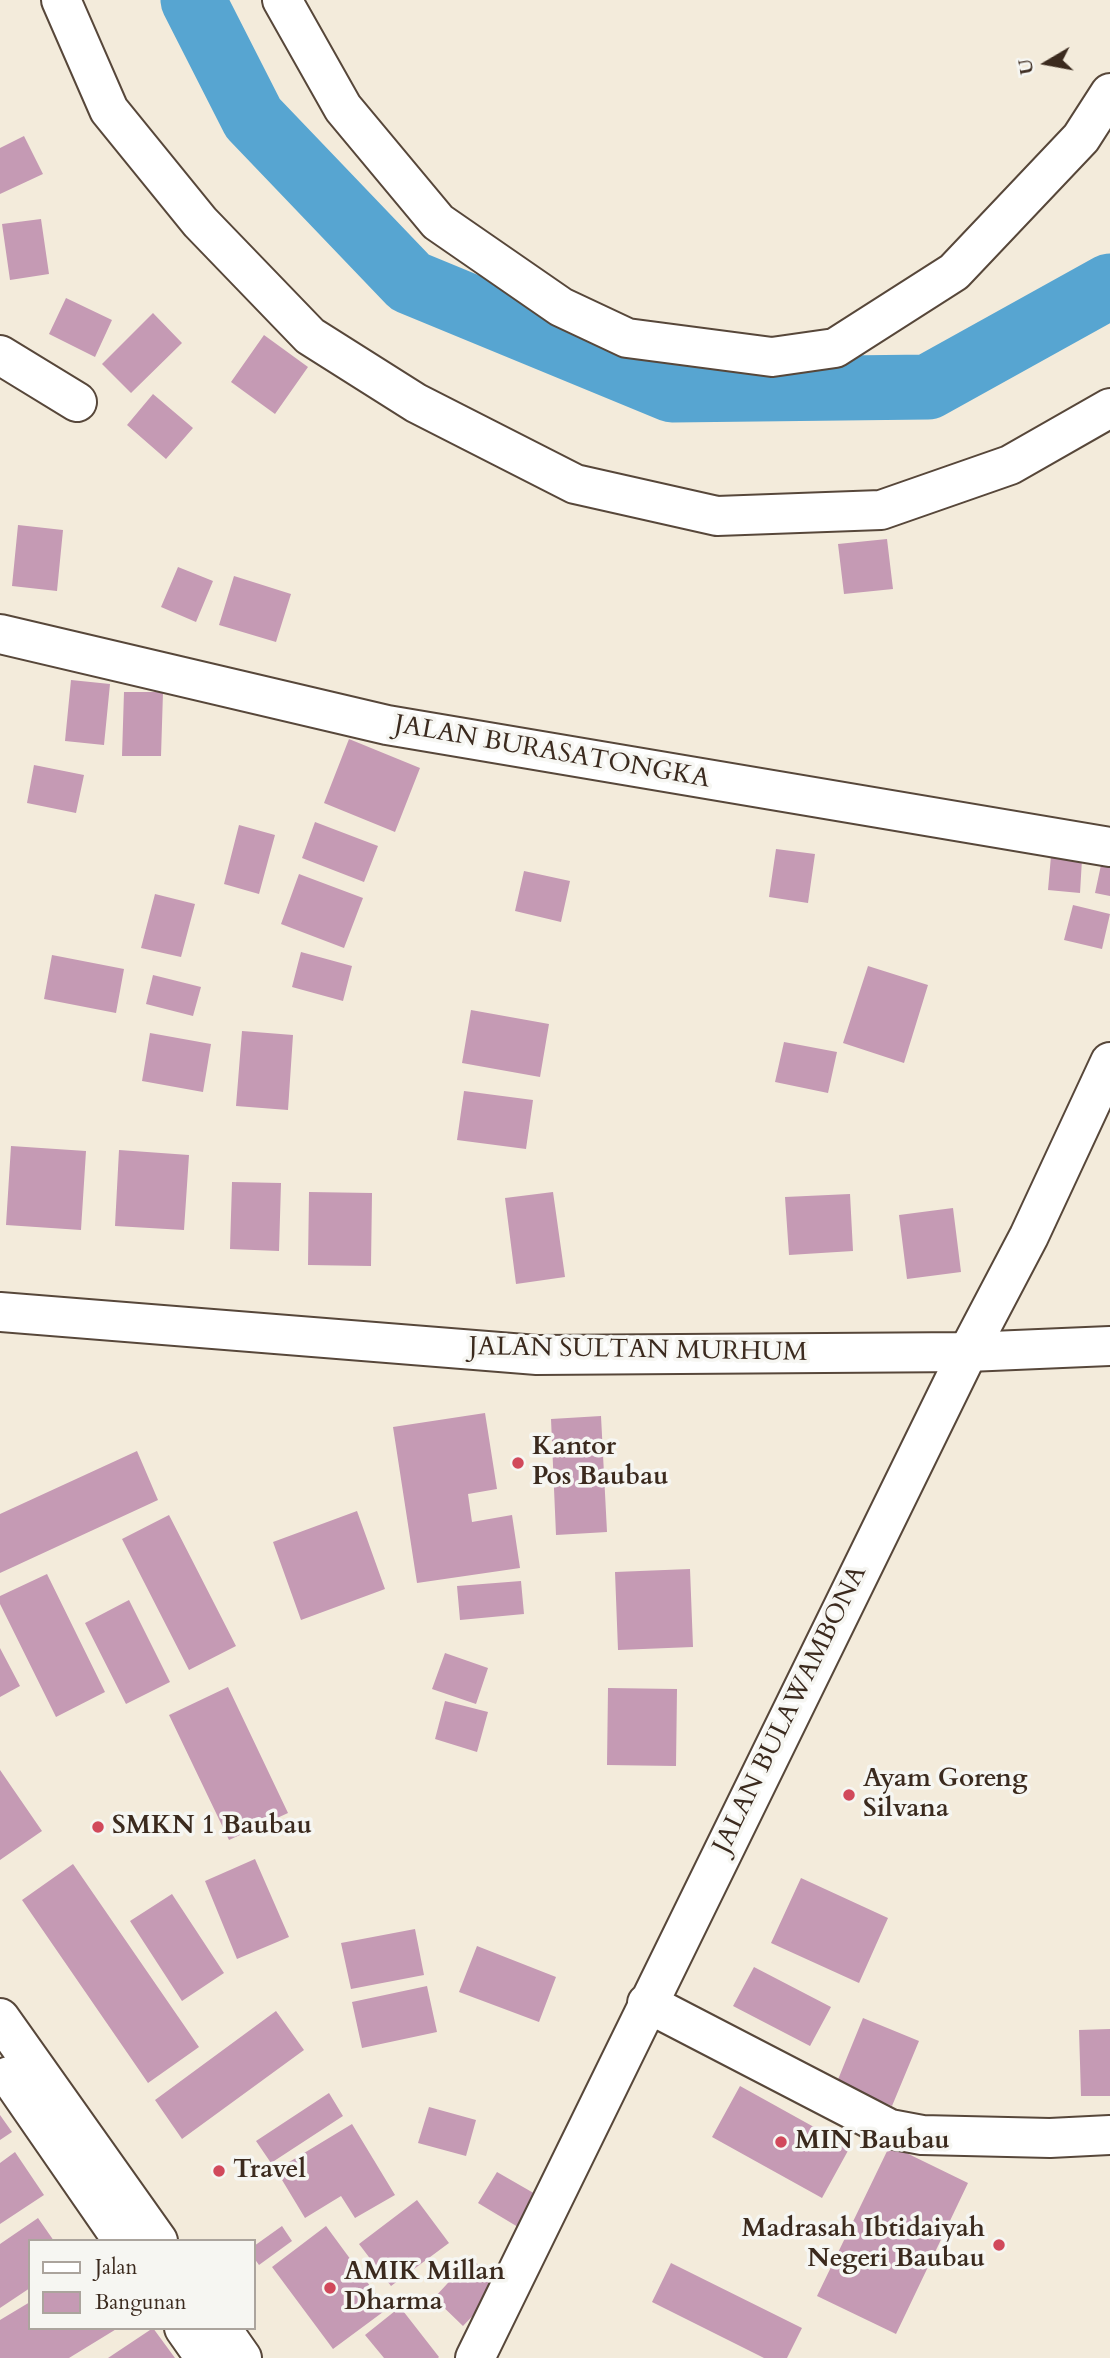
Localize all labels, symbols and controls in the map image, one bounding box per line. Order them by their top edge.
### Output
north arrow [1012,28,1082,98]
text: U [1012,57,1040,77]
street label: JALAN BURASATONGKA [392,710,712,796]
street label: JALAN SULTAN MURHUM [468,1332,808,1370]
place label: Kantor Pos Baubau [532,1432,668,1494]
marker: Kantor Pos Baubau [510,1455,526,1471]
street label: JALAN BULAWAMBONA [708,1561,874,1859]
place label: Ayam Goreng Silvana [863,1764,1027,1826]
marker: Ayam Goreng Silvana [841,1787,857,1803]
place label: SMKN 1 Baubau [112,1811,312,1843]
marker: SMKN 1 Baubau [90,1819,106,1835]
place label: MIN Baubau [795,2126,950,2158]
marker: MIN Baubau [773,2134,789,2150]
place label: Travel [233,2155,306,2187]
marker: Travel [211,2163,227,2179]
place label: Madrasah Ibtidaiyah Negeri Baubau [741,2214,985,2276]
marker: Madrasah Ibtidaiyah Negeri Baubau [991,2237,1007,2253]
legend [28,2239,256,2330]
text: Jalan [95,2253,138,2282]
place label: AMIK Millan Dharma [344,2257,505,2318]
marker: AMIK Millan Dharma [322,2280,338,2296]
text: Bangunan [95,2288,187,2317]

